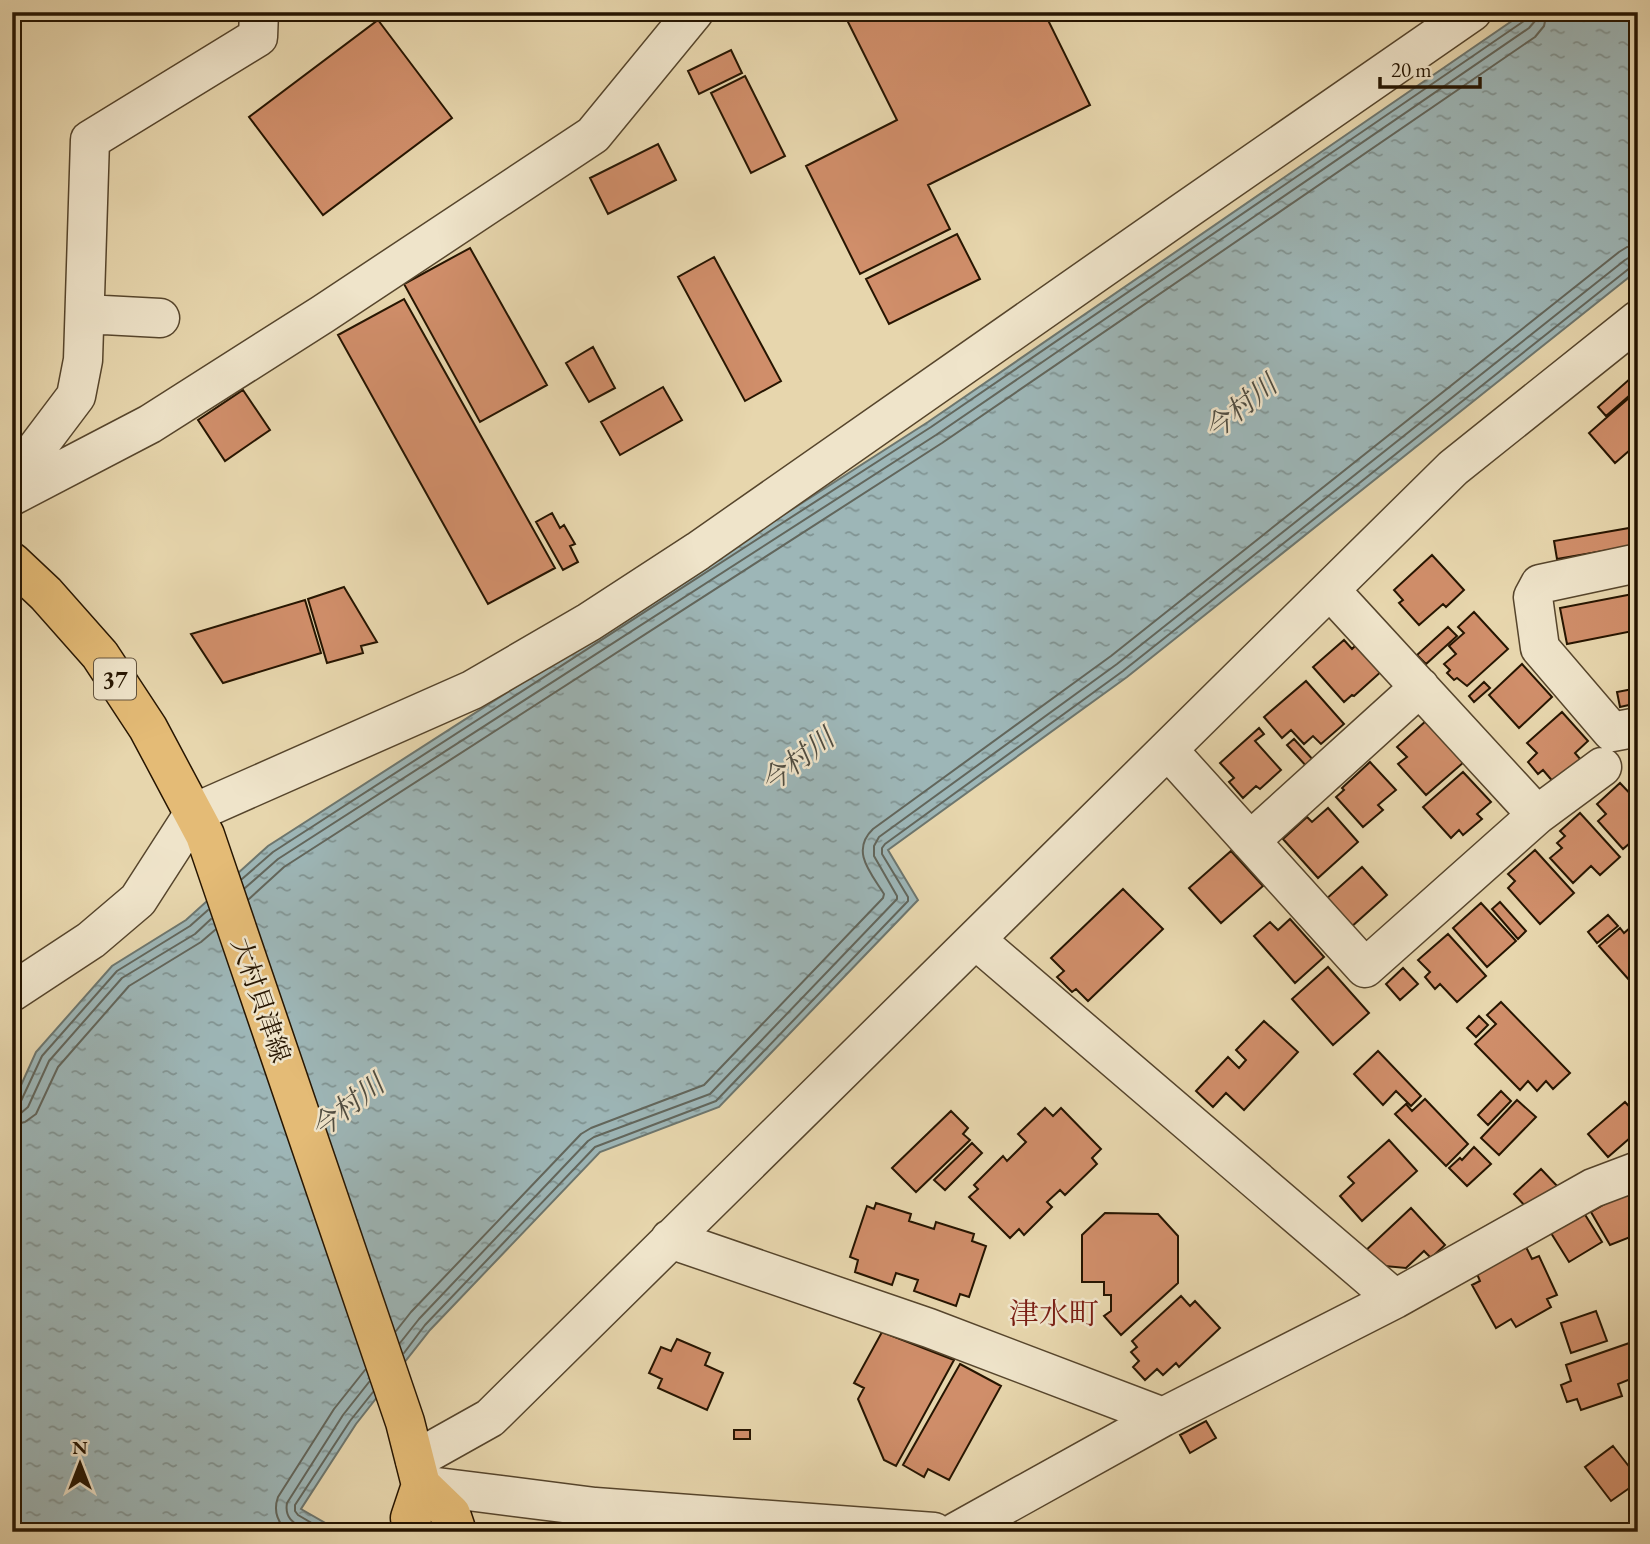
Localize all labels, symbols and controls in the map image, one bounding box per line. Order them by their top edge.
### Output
scale bar [1380,46,1480,90]
text: 20 m [1391,56,1432,83]
water label: 今村川 [1196,365,1286,447]
road number: 37 [94,658,136,700]
water label: 今村川 [753,718,844,800]
street label: 大村貝津線 [224,933,298,1067]
water label: 今村川 [303,1064,394,1146]
district label: 津水町 [1009,1294,1099,1333]
north arrow [46,1428,116,1498]
text: N [72,1435,88,1460]

